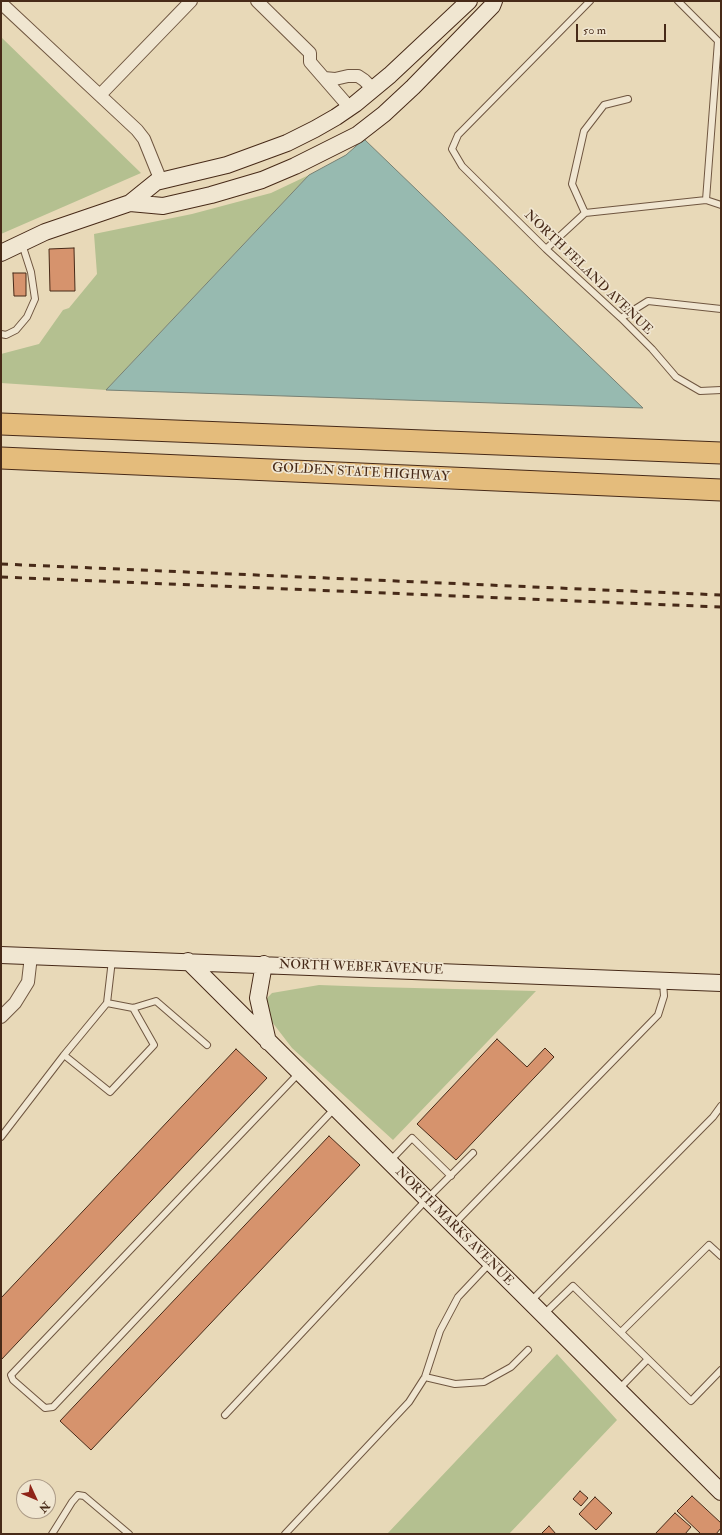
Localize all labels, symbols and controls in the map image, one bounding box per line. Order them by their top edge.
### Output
scale bar [578,16,668,42]
text: 50 m [583,23,606,38]
street label: NORTH FELAND AVENUE [521,208,655,338]
street label: GOLDEN STATE HIGHWAY [272,461,450,485]
street label: NORTH WEBER AVENUE [279,957,443,979]
street label: NORTH MARKS AVENUE [392,1165,516,1289]
north arrow [16,1479,56,1519]
text: N [36,1499,52,1515]

